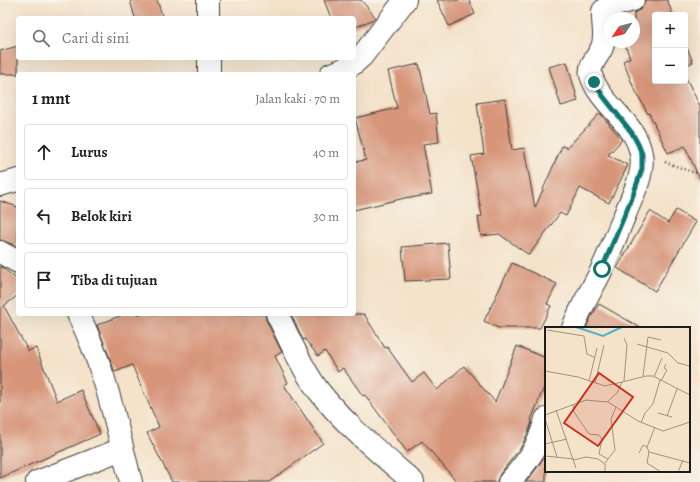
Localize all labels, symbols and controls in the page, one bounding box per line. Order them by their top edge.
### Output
north arrow [604,12,640,48]
map controls [652,12,688,84]
button: + [652,12,688,48]
search box [16,16,356,60]
icon: search [30,27,52,49]
text: Cari di sini [62,28,129,48]
button: − [652,48,688,84]
route end [585,73,603,91]
text: 1 mnt [32,87,71,110]
text: Jalan kaki · 70 m [255,90,340,107]
icon: ahead [33,141,55,163]
text: Lurus [71,142,108,162]
text: 40 m [313,144,339,161]
icon: left [33,205,55,227]
text: Belok kiri [71,206,132,226]
text: 30 m [313,208,339,225]
route start [593,260,611,278]
icon: arrive [33,269,55,291]
text: Tiba di tujuan [71,270,157,290]
inset map [545,327,690,472]

